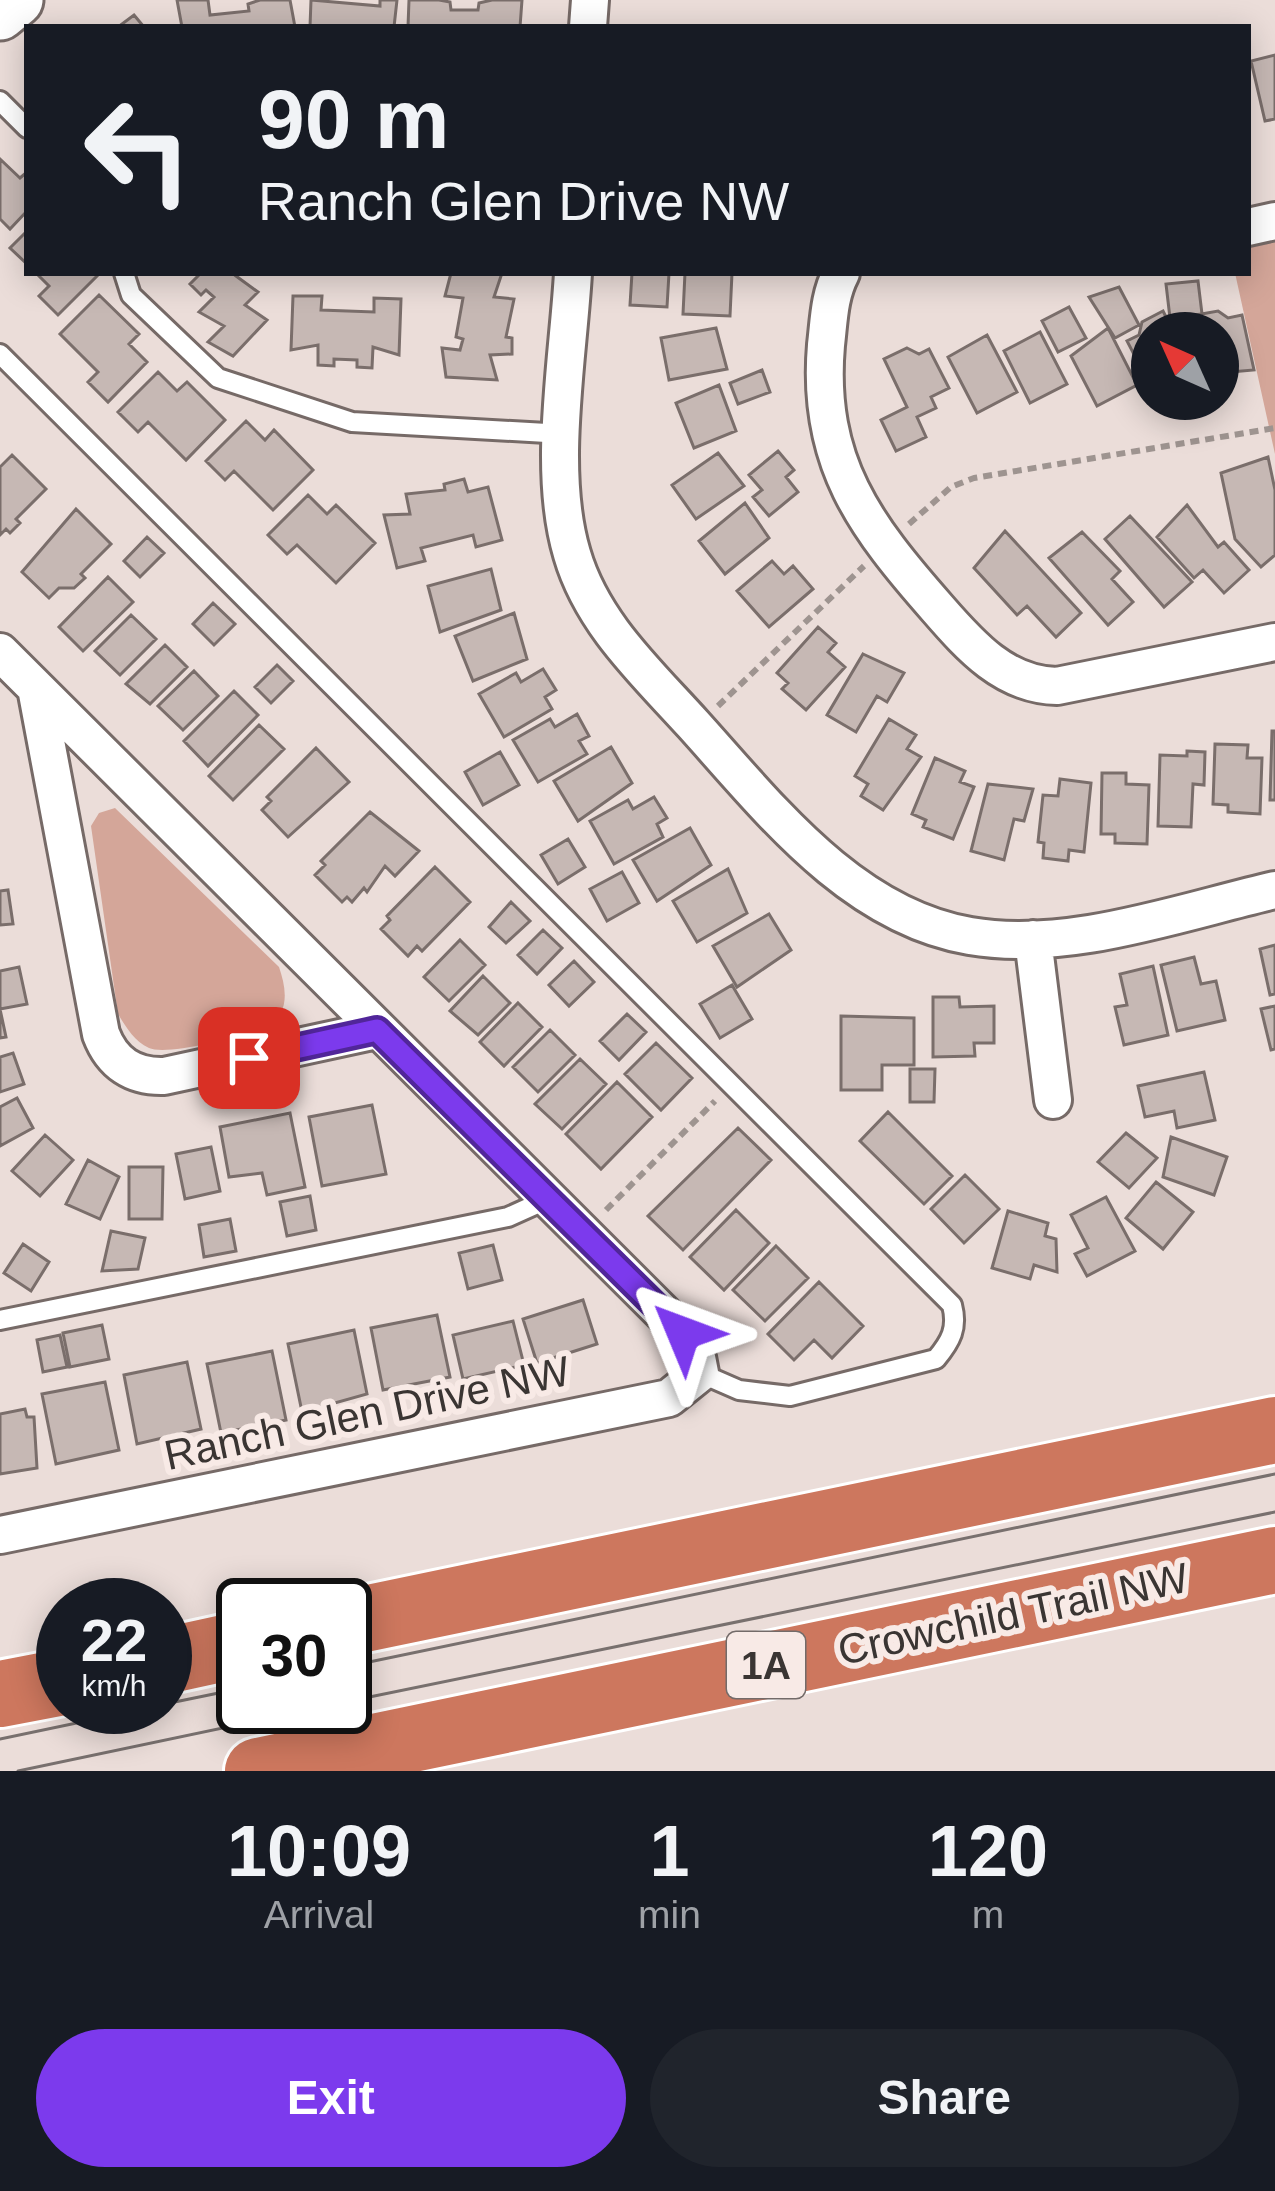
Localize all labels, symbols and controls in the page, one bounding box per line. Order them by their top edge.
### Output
icon: left [60,72,216,228]
text: 90 m [258,72,449,166]
text: Ranch Glen Drive NW [258,171,789,231]
north arrow [1131,312,1239,420]
map controls [1131,312,1239,420]
pin [198,1007,300,1109]
icon: arrive [216,1025,282,1091]
position arrow [620,1270,746,1396]
street label: Ranch Glen Drive NW [160,1347,574,1479]
street label: Crowchild Trail NW [833,1554,1193,1674]
speed limit sign: 30 [216,1578,372,1734]
text: 22 [81,1607,147,1674]
road number: 1A [727,1632,805,1698]
text: km/h [81,1669,147,1702]
text: 10:09 [227,1811,411,1891]
text: 1 [649,1811,690,1891]
text: 120 [928,1811,1048,1891]
text: Arrival [264,1893,374,1936]
text: min [638,1893,701,1936]
text: m [972,1893,1004,1936]
button: Exit [36,2029,626,2167]
button: Share [650,2029,1239,2167]

